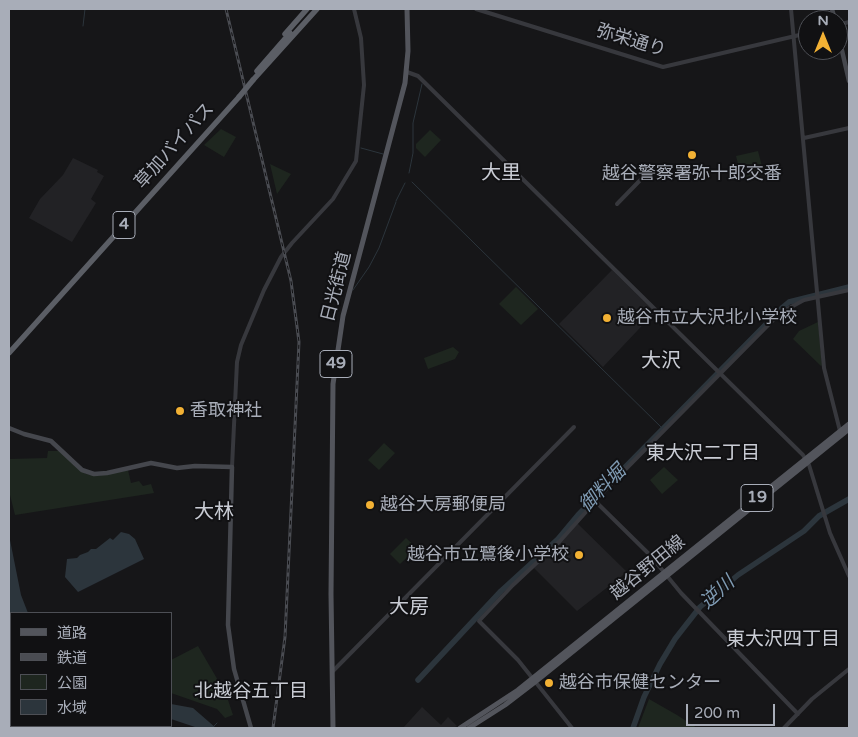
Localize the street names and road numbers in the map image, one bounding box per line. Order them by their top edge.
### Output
street label: 弥栄通り [593,20,669,62]
street label: 草加バイパス [131,99,219,193]
road number: 4 [113,212,135,238]
street label: 日光街道 [318,249,356,325]
road number: 49 [320,350,352,378]
road number: 19 [741,484,773,512]
street label: 越谷野田線 [606,531,690,605]

